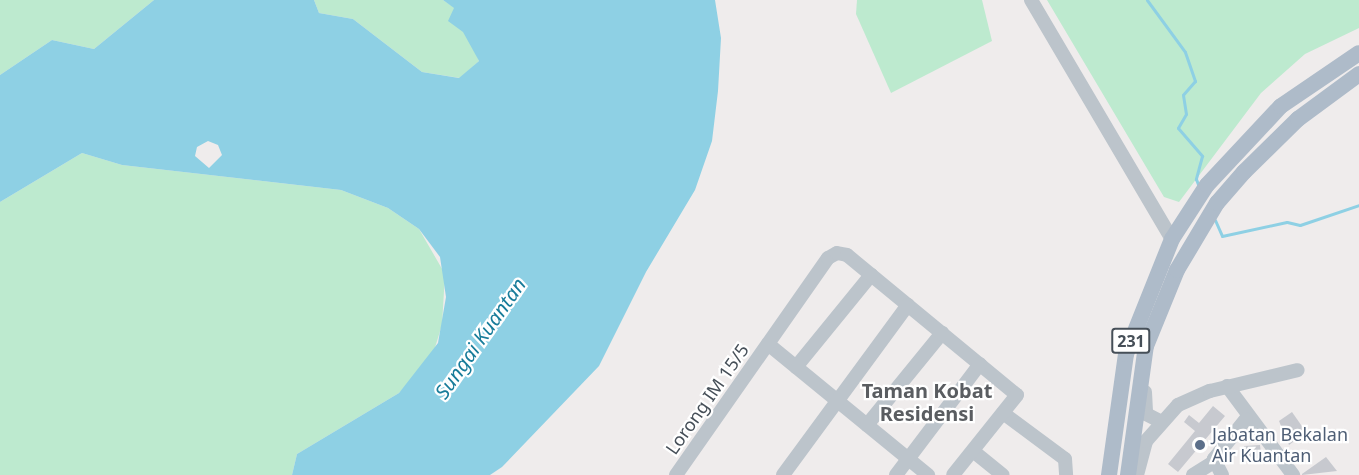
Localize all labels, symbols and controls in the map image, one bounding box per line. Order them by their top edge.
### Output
water label: Sungai Kuantan [429,273,531,403]
road number: 231 [1110,328,1152,354]
street label: Lorong IM 15/5 [661,340,753,458]
district label: Taman Kobat Residensi [862,378,992,425]
place label: Jabatan Bekalan Air Kuantan [1212,424,1348,466]
marker: Jabatan Bekalan Air Kuantan [1193,438,1207,452]

